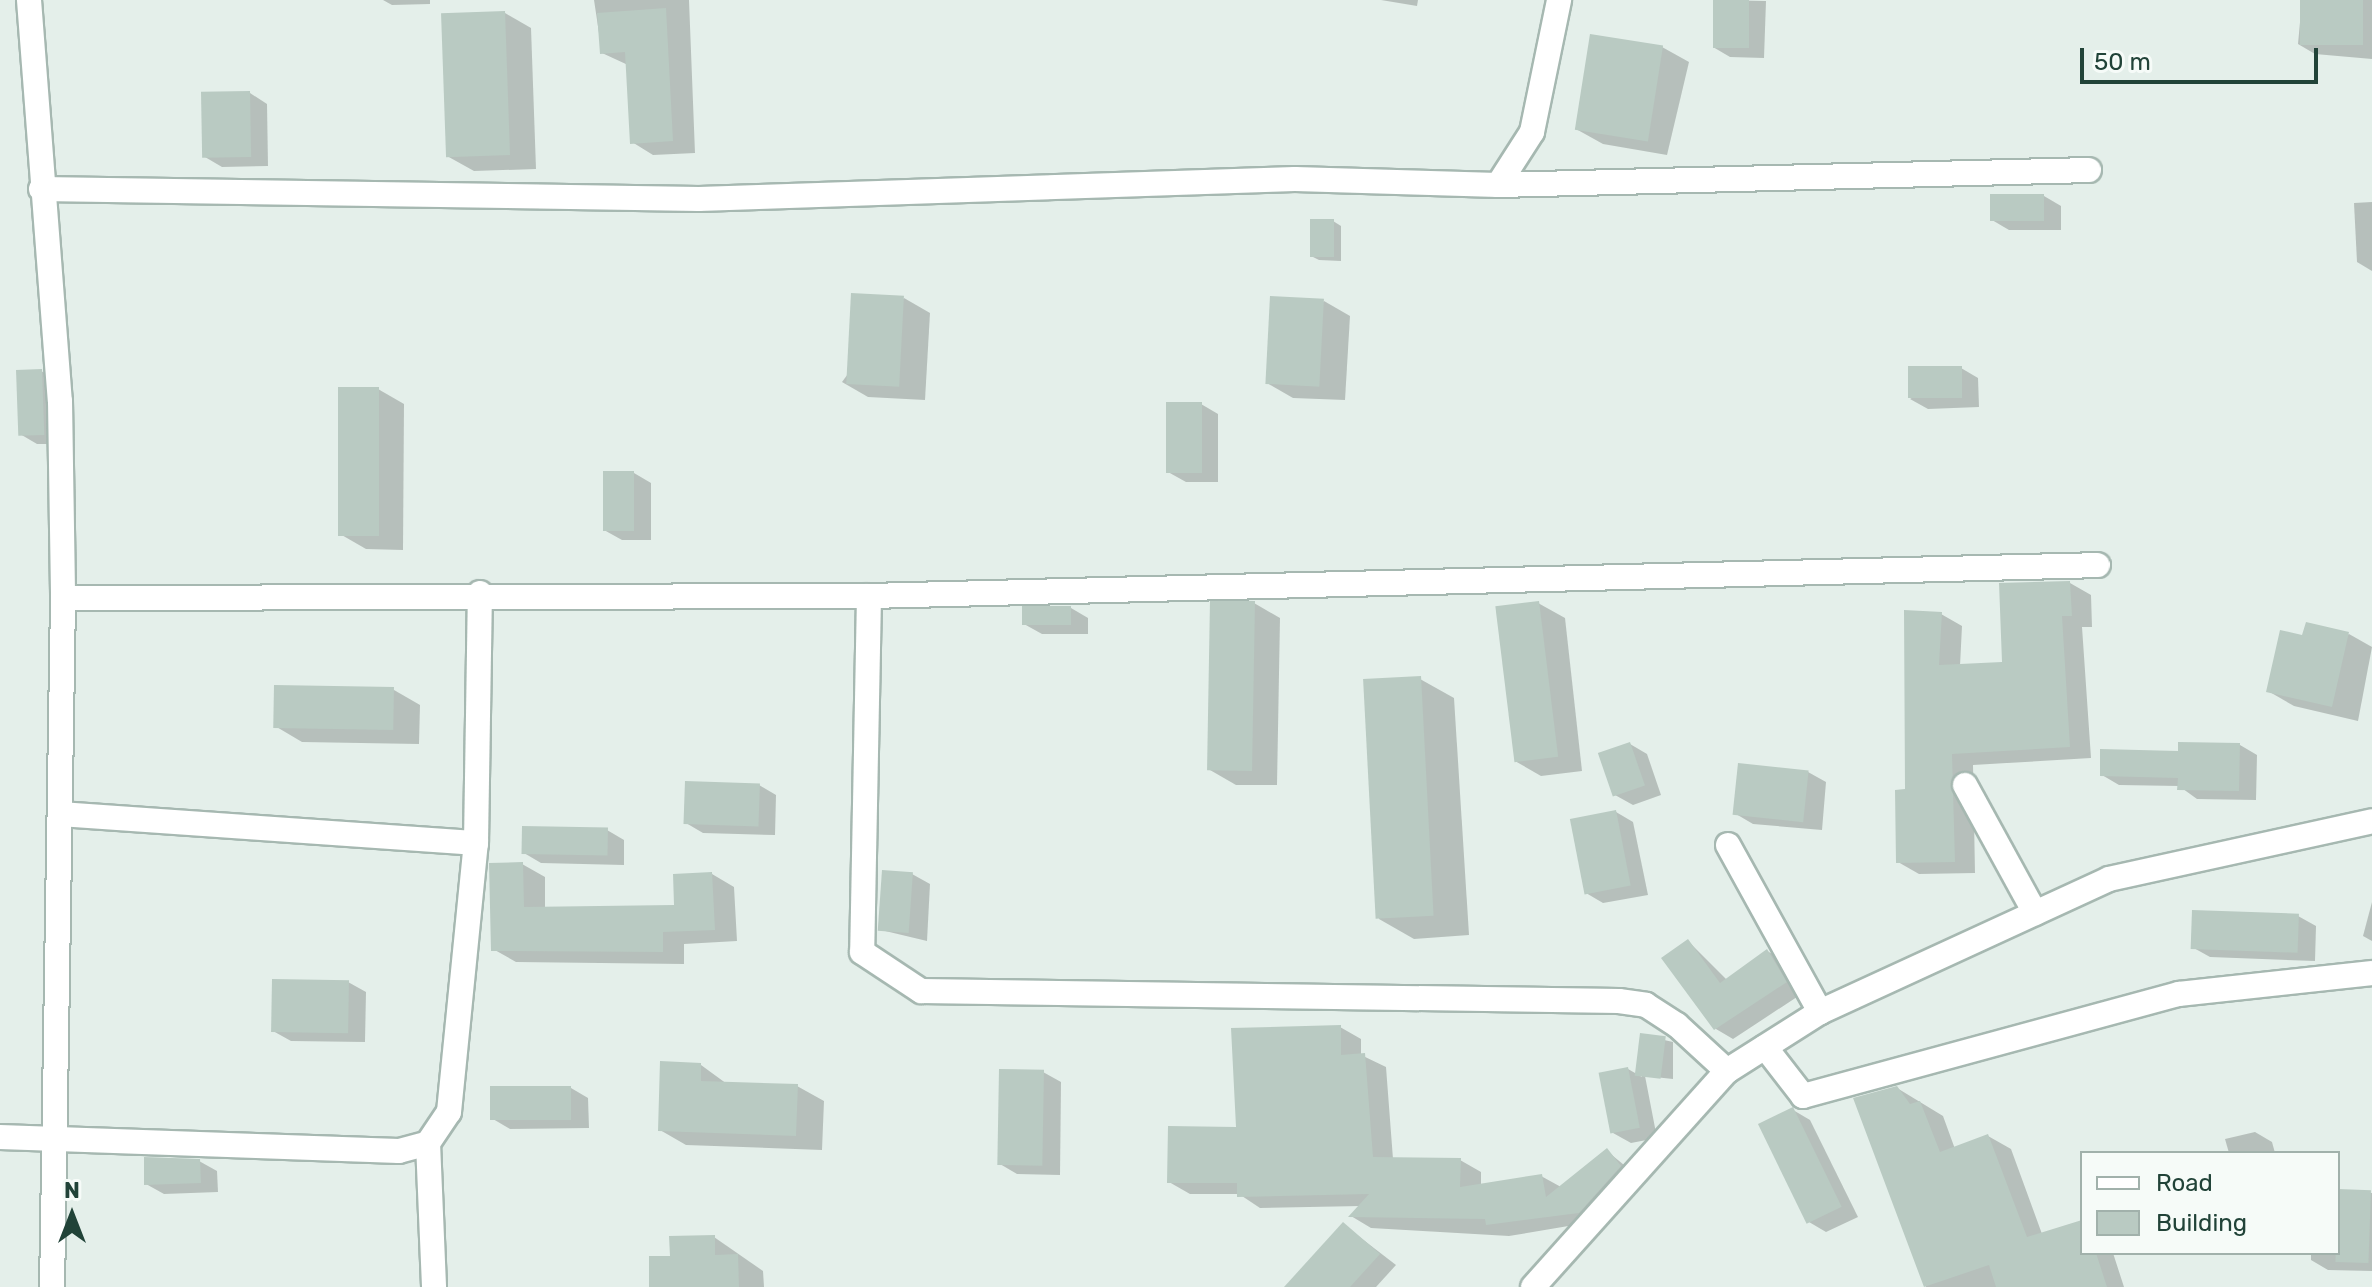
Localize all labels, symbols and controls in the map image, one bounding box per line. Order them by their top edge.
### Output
scale bar [2084,32,2322,82]
text: 50 m [2094,48,2151,76]
legend [2080,1151,2340,1255]
text: Road [2156,1169,2213,1197]
north arrow [32,1175,112,1255]
text: N [64,1177,80,1204]
text: Building [2156,1209,2247,1237]

